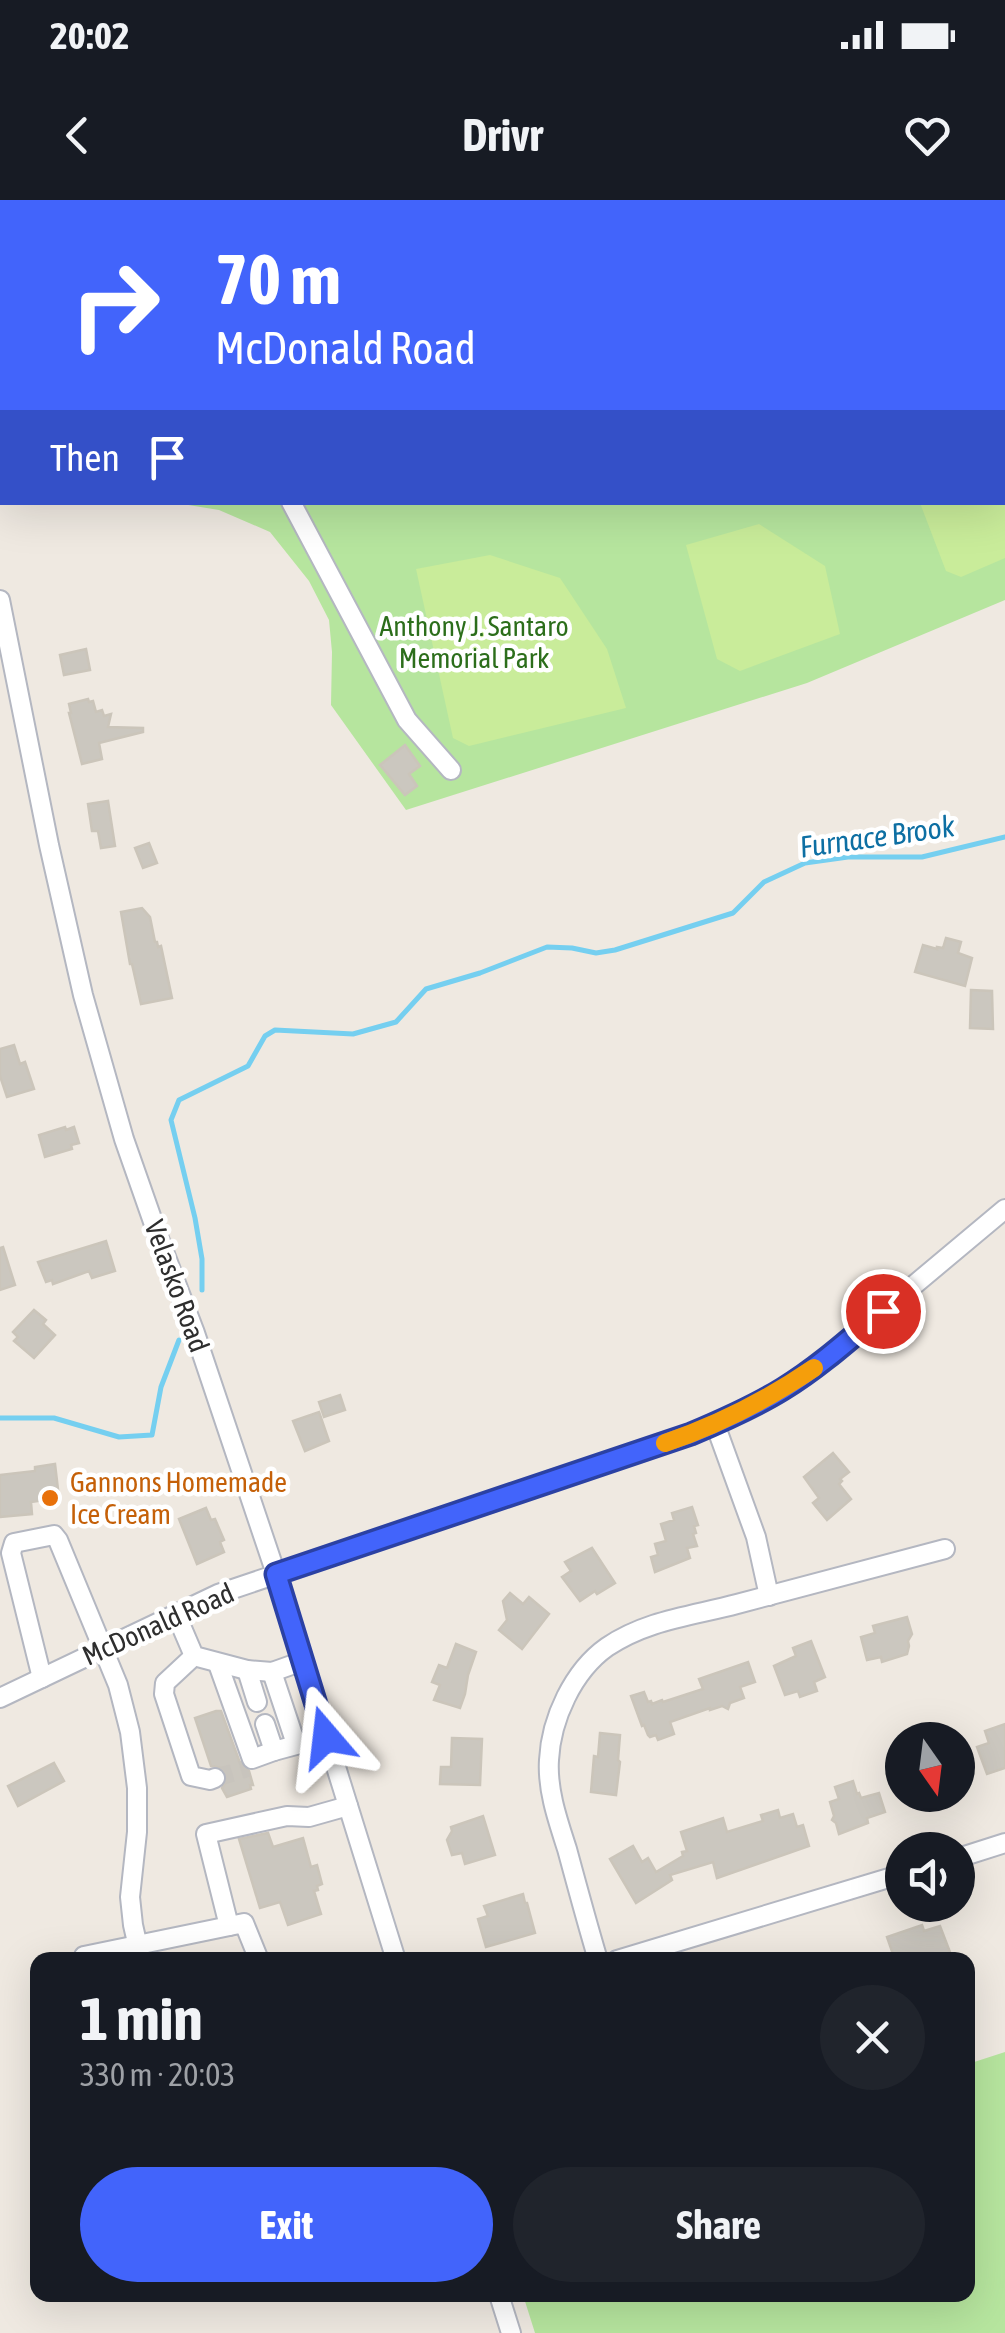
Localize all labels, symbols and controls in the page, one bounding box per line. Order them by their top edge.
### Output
text: 20:02 [50,14,130,57]
icon: back [50,108,105,163]
icon: heart [900,108,955,163]
text: Drivr [462,109,543,161]
text: 70 m [215,239,341,319]
icon: right [50,240,180,370]
text: McDonald Road [215,322,476,374]
icon: arrive [140,430,195,485]
text: Then [50,436,120,479]
park label: Anthony J. Santaro Memorial Park [379,610,569,674]
water label: Furnace Brook [797,808,957,864]
street label: Velasko Road [138,1216,216,1356]
pin [841,1269,926,1354]
icon: arrive [856,1284,911,1339]
place label: Gannons Homemade Ice Cream [70,1466,287,1530]
marker: Gannons Homemade Ice Cream [39,1487,61,1509]
street label: McDonald Road [77,1576,239,1672]
position arrow [274,1685,378,1789]
north arrow [885,1722,975,1812]
map controls [885,1722,975,1922]
button: sound [885,1832,975,1922]
text: 1 min [80,1984,203,2053]
button: close [820,1985,925,2090]
text: 330 m · 20:03 [80,2056,235,2093]
button: Exit [80,2167,493,2282]
button: Share [513,2167,925,2282]

